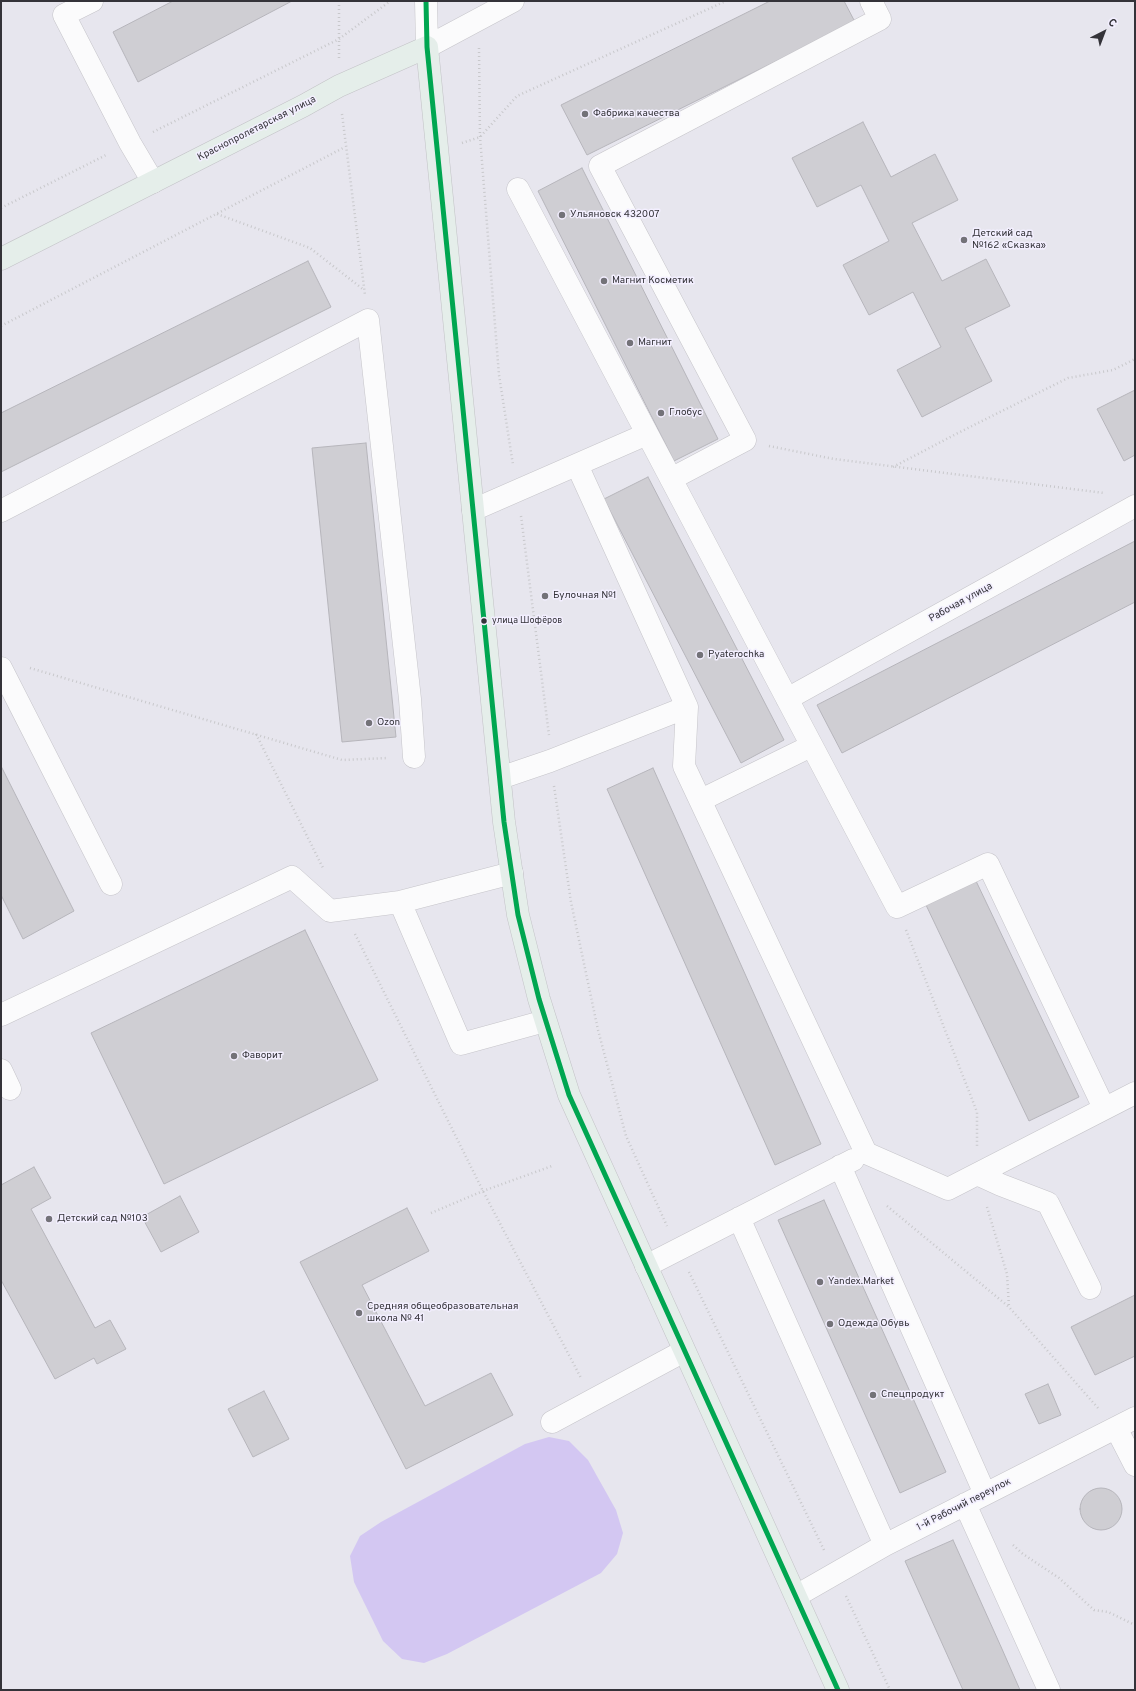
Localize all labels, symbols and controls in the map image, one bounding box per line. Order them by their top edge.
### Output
north arrow [1084,12,1124,52]
text: С [1105,16,1119,31]
street label: Краснопролетарская улица [196,94,318,164]
place label: Фабрика качества [593,108,680,120]
marker: Фабрика качества [580,109,590,119]
place label: Ульяновск 432007 [570,209,660,221]
marker: Ульяновск 432007 [557,210,567,220]
place label: Детский сад №162 «Сказка» [972,228,1046,252]
marker: Детский сад №162 «Сказка» [959,235,969,245]
place label: Магнит Косметик [612,275,694,287]
marker: Магнит Косметик [599,276,609,286]
place label: Магнит [638,337,672,349]
marker: Магнит [625,338,635,348]
place label: Глобус [669,407,702,419]
marker: Глобус [656,408,666,418]
street label: Рабочая улица [927,581,995,625]
place label: Булочная №1 [553,590,617,602]
marker: Булочная №1 [540,591,550,601]
marker: улица Шофёров [479,616,489,626]
place label: улица Шофёров [492,616,562,626]
place label: Pyaterochka [708,649,764,661]
marker: Pyaterochka [695,650,705,660]
place label: Ozon [377,717,400,729]
marker: Ozon [364,718,374,728]
place label: Фаворит [242,1050,283,1062]
marker: Фаворит [229,1051,239,1061]
place label: Детский сад №103 [57,1213,148,1225]
marker: Детский сад №103 [44,1214,54,1224]
place label: Yandex.Market [828,1276,894,1288]
marker: Yandex.Market [815,1277,825,1287]
place label: Средняя общеобразовательная школа № 41 [367,1301,518,1324]
marker: Средняя общеобразовательная школа № 41 [354,1308,364,1318]
place label: Одежда Обувь [838,1318,909,1330]
marker: Одежда Обувь [825,1319,835,1329]
place label: Спецпродукт [881,1389,944,1401]
marker: Спецпродукт [868,1390,878,1400]
street label: 1-й Рабочий переулок [915,1476,1013,1534]

